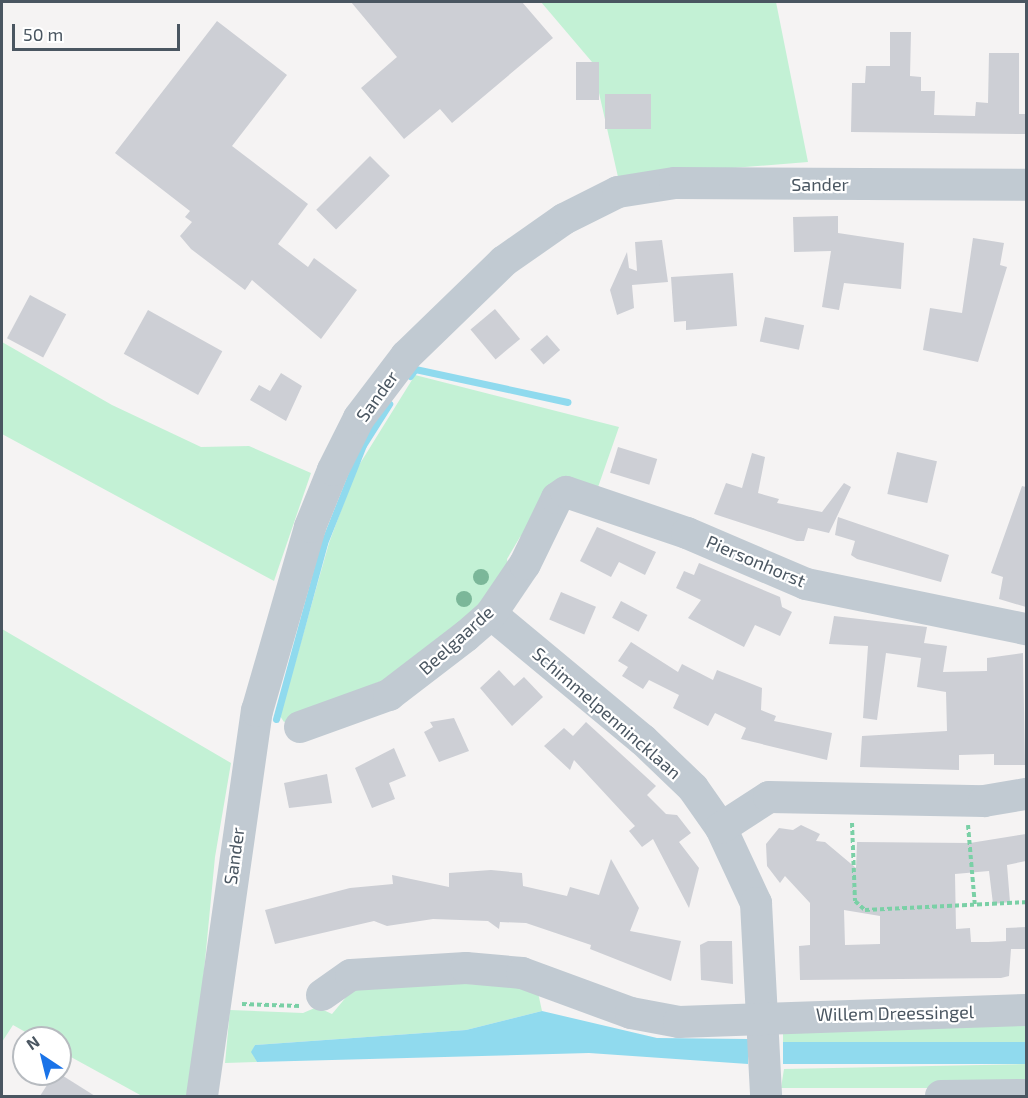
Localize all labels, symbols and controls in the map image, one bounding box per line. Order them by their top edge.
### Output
scale bar [15,12,183,50]
text: 50 m [23,23,63,45]
street label: Sander [791,173,849,195]
street label: Sander [351,366,403,426]
street label: Piersonhorst [703,530,809,592]
street label: Beelgaarde [414,601,498,679]
street label: Schimmelpennincklaan [528,643,686,783]
street label: Sander [219,826,249,886]
street label: Willem Dreessingel [816,1001,974,1025]
north arrow [12,1026,72,1086]
text: N [22,1031,43,1054]

